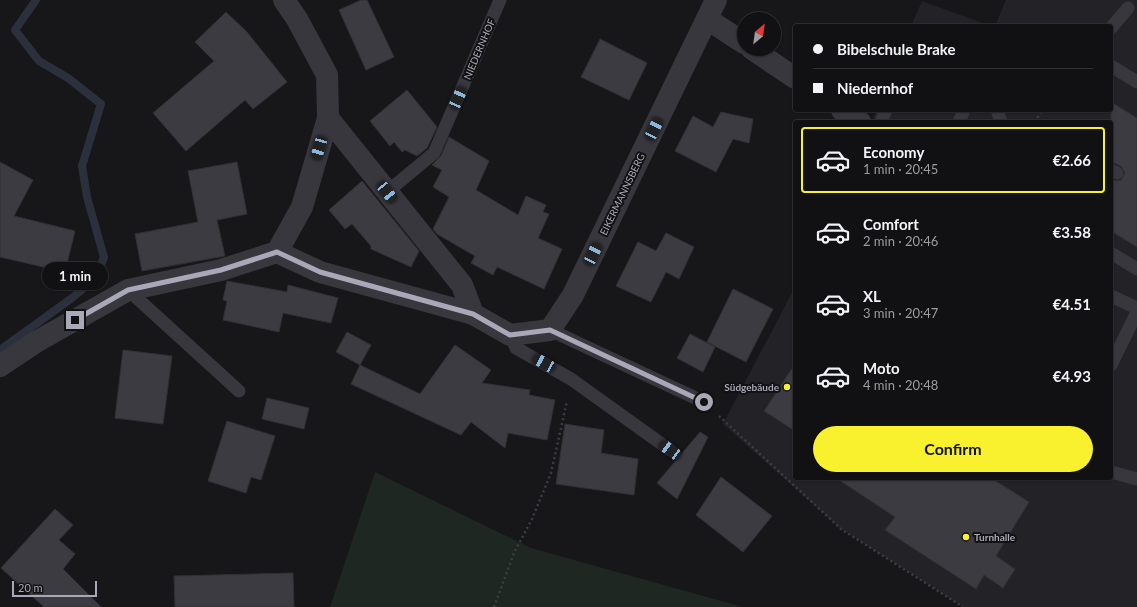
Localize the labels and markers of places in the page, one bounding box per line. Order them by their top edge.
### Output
place label: Südgebäude [724,381,780,393]
marker: Südgebäude [782,382,792,392]
place label: Turnhalle [974,531,1016,543]
marker: Turnhalle [961,532,971,542]

